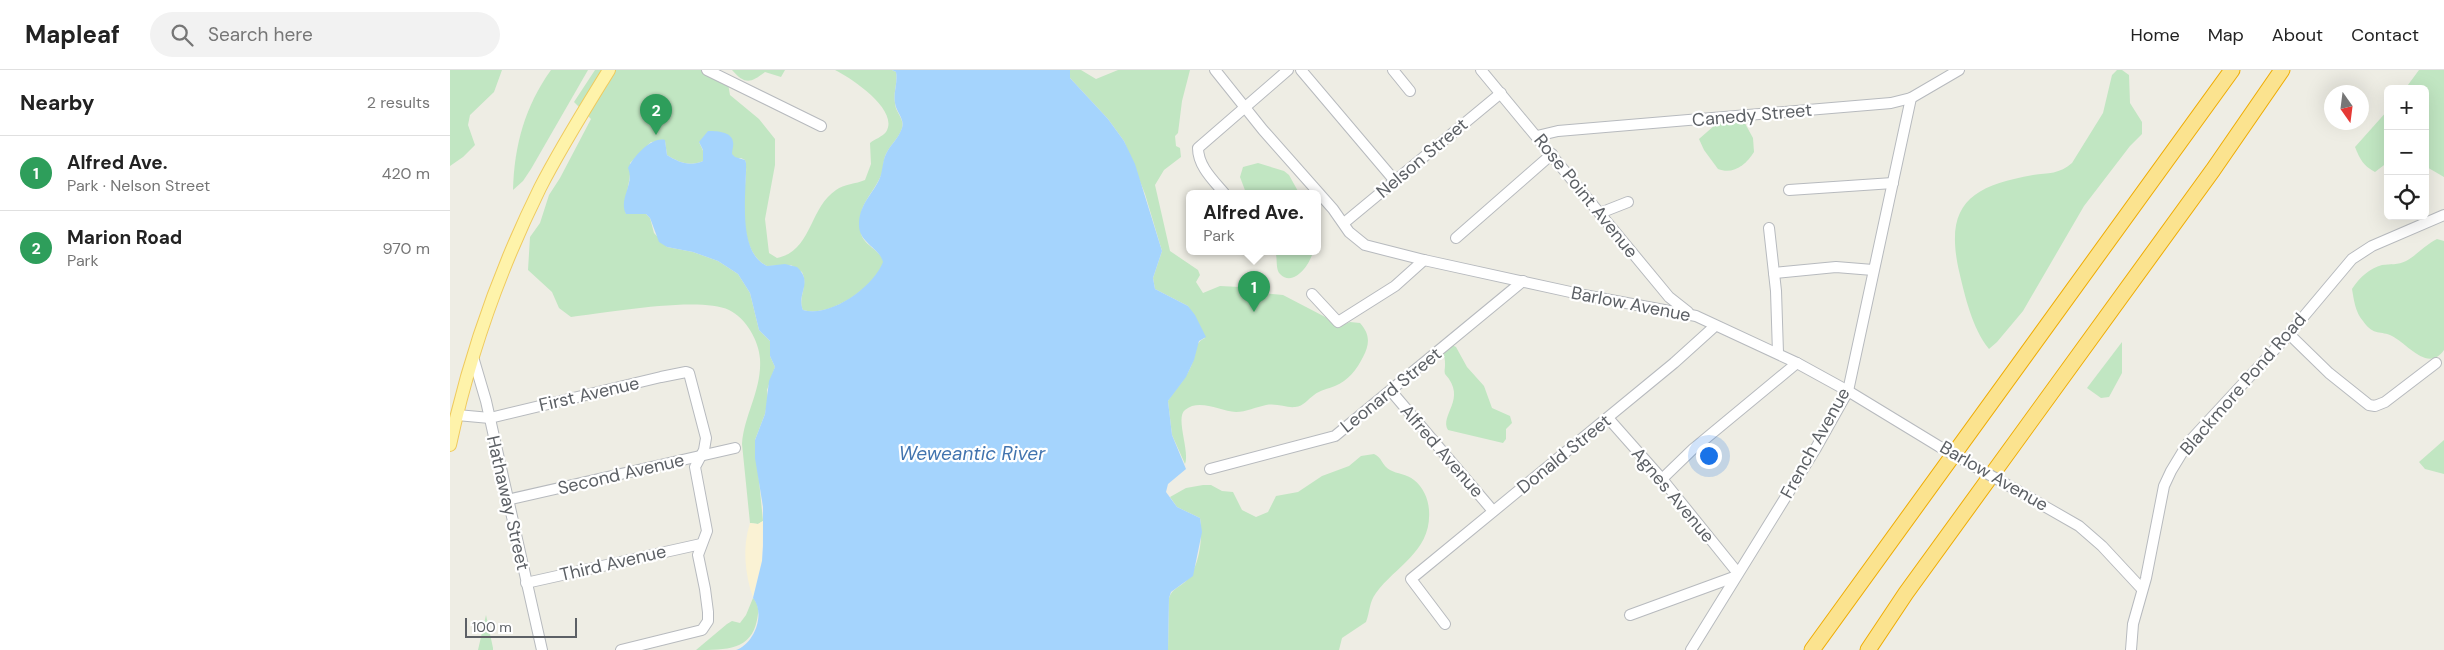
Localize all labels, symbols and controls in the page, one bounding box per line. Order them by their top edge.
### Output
search box [150,12,500,57]
text: Mapleaf [25,19,120,50]
icon: search [168,21,196,49]
text: Search here [208,22,313,47]
text: Home [2130,23,2180,47]
text: Map [2208,23,2244,47]
text: About [2272,23,2323,47]
text: Contact [2351,23,2419,47]
north arrow [2324,85,2369,130]
map controls [2384,85,2429,220]
button: + [2384,85,2429,130]
text: Nearby [20,89,94,117]
text: 2 results [367,92,430,113]
pin: 2 [640,94,672,135]
street label: Canedy Street [1691,98,1813,132]
street label: Nelson Street [1371,113,1473,203]
street label: Rose Point Avenue [1528,129,1644,263]
button: − [2384,130,2429,175]
text: Alfred Ave. [67,150,167,175]
text: 1 [33,163,39,184]
text: 420 m [382,163,430,184]
text: Park · Nelson Street [67,175,210,196]
button: locate [2384,175,2429,220]
popup [1186,190,1321,255]
text: Alfred Ave. [1203,200,1304,225]
text: Marion Road [67,225,182,250]
text: Park [1203,225,1235,246]
text: 2 [31,238,41,259]
text: 970 m [383,238,430,259]
text: Park [67,250,99,271]
pin: 1 [1238,271,1270,312]
street label: Barlow Avenue [1569,281,1693,327]
street label: Blackmore Pond Road [2175,308,2311,460]
street label: Leonard Street [1335,342,1447,438]
street label: First Avenue [536,371,642,417]
street label: French Avenue [1775,383,1855,503]
street label: Alfred Avenue [1395,399,1489,503]
street label: Donald Street [1512,409,1616,499]
street label: Hathaway Street [481,433,535,573]
street label: Barlow Avenue [1935,435,2053,517]
water label: Weweantic River [899,441,1046,466]
street label: Agnes Avenue [1626,442,1720,548]
your location [1696,443,1722,469]
street label: Second Avenue [555,448,687,500]
street label: Third Avenue [558,539,668,587]
scale bar [465,615,578,638]
text: 100 m [472,618,512,636]

